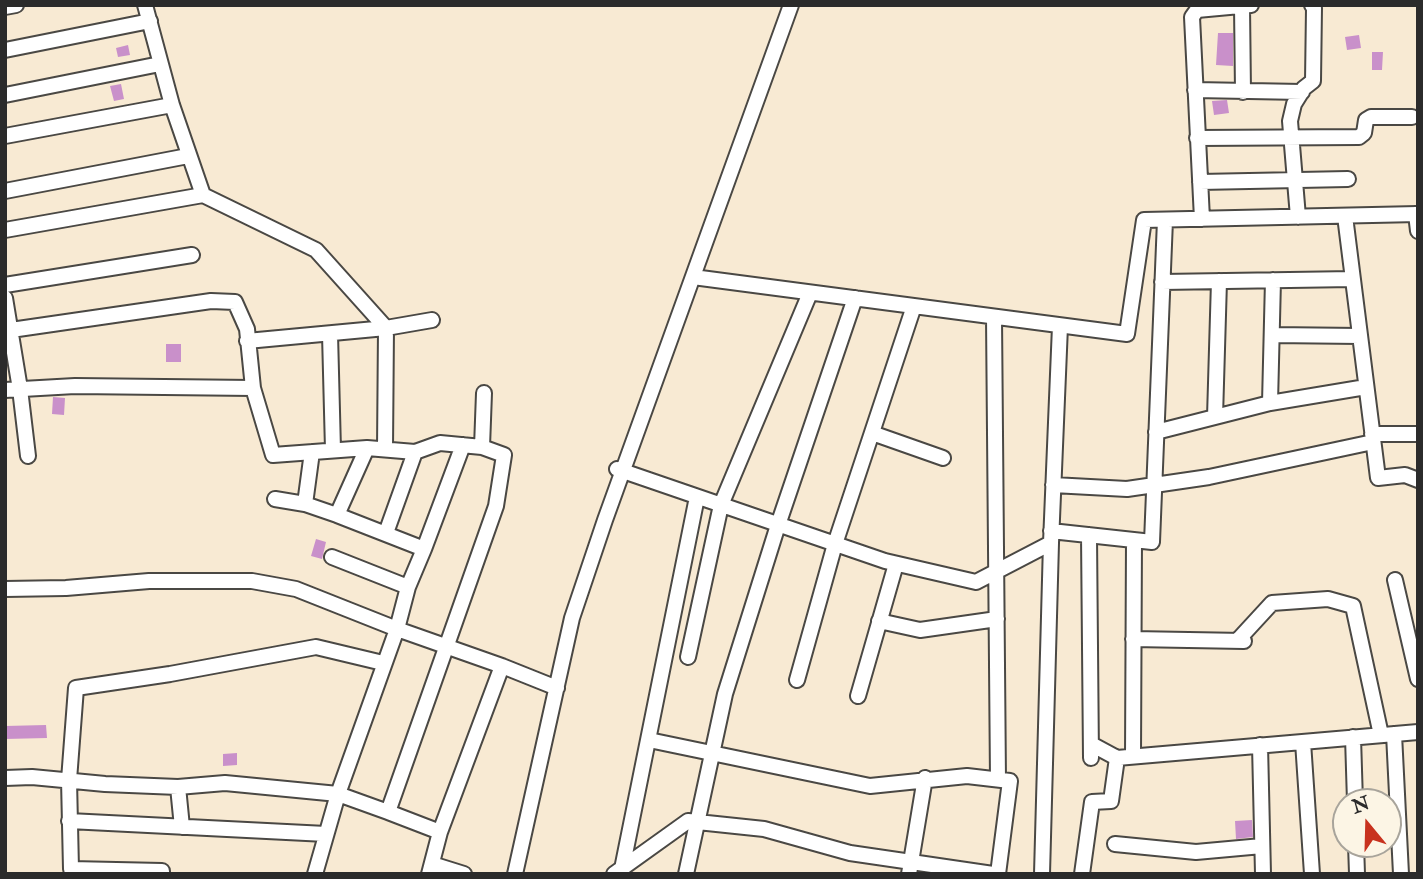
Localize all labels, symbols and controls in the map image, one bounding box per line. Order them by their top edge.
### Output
north arrow [1332,788,1402,858]
text: N [1349,791,1373,819]

